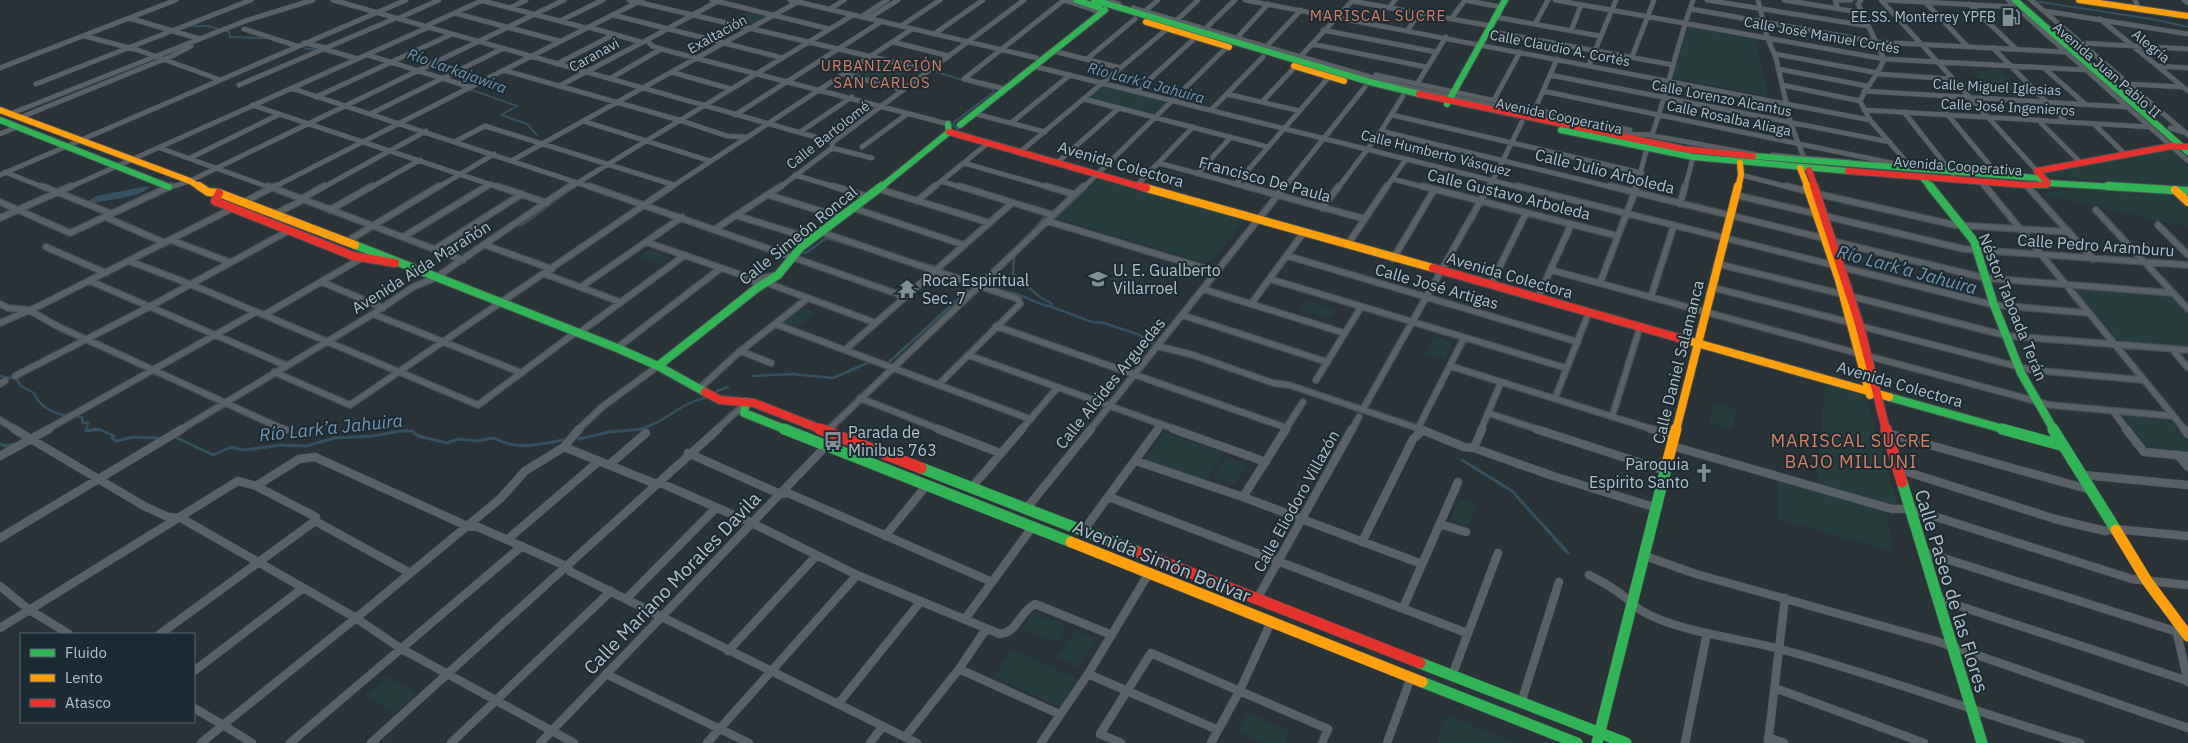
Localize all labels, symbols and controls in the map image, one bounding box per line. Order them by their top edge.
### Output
district label: MARISCAL SUCRE [1310,6,1446,25]
fuel station icon: EE.SS. Monterrey YPFB [2000,6,2022,28]
place label: EE.SS. Monterrey YPFB [1851,8,1996,26]
street label: Exaltación [684,10,750,58]
street label: Calle José Manuel Cortés [1743,12,1902,58]
street label: Avenida Juan Pablo II [2049,18,2165,122]
street label: Alegría [2128,25,2174,67]
street label: Calle Claudio A. Cortés [1488,26,1632,70]
street label: Caranavi [566,34,622,76]
water label: Río Larkajawira [405,44,510,97]
district label: URBANIZACIÓN SAN CARLOS [821,56,943,92]
water label: Río Lark’a Jahuira [1085,58,1207,107]
street label: Calle Miguel Iglesias [1932,75,2062,99]
street label: Calle Lorenzo Alcantus [1650,76,1794,120]
street label: Avenida Cooperativa [1494,94,1624,138]
street label: Calle José Ingenieros [1940,94,2076,120]
street label: Calle Rosalba Aliaga [1665,96,1793,140]
street label: Calle Bartolomé [783,97,873,173]
street label: Calle Humberto Vásquez [1359,126,1514,181]
street label: Avenida Colectora [1056,136,1187,192]
street label: Calle Julio Arboleda [1533,144,1677,198]
street label: Francisco De Paula [1197,152,1334,206]
street label: Avenida Cooperativa [1893,153,2023,180]
street label: Calle Gustavo Arboleda [1425,164,1593,224]
street label: Calle Simeón Roncal [735,181,861,289]
street label: Avenida Aida Marañón [348,216,494,318]
street label: Néstor Taboada Terán [1974,230,2052,384]
street label: Calle Pedro Aramburu [2017,230,2175,260]
water label: Río Lark’a Jahuira [1834,240,1980,299]
street label: Avenida Colectora [1445,247,1576,303]
street label: Calle José Artigas [1373,259,1501,313]
place label: U. E. Gualberto Villarroel [1113,260,1221,298]
school or university icon: U. E. Gualberto Villarroel [1087,268,1109,290]
place label: Roca Espiritual Sec. 7 [922,270,1029,308]
temple icon: Roca Espiritual Sec. 7 [896,278,918,300]
street label: Calle Daniel Salamanca [1648,278,1708,446]
street label: Calle Alcides Arguedas [1051,313,1169,453]
street label: Avenida Colectora [1835,356,1966,412]
water label: Río Lark’a Jahuira [258,409,404,446]
place label: Parada de Minibus 763 [848,422,937,460]
street label: Calle Eliodoro Villazón [1249,426,1343,576]
district label: MARISCAL SUCRE BAJO MILLUNI [1770,429,1932,473]
bus stop icon: Parada de Minibus 763 [822,430,844,452]
place label: Paroquia Espirito Santo [1589,454,1689,492]
church icon: Paroquia Espirito Santo [1693,462,1715,484]
street label: Calle Paseo de las Flores [1910,486,1994,696]
street label: Calle Mariano Morales Davila [578,487,766,679]
street label: Avenida Simón Bolívar [1069,514,1255,608]
legend [20,633,195,723]
text: Fluido [65,643,107,662]
text: Lento [65,668,103,687]
text: Atasco [65,693,111,712]

